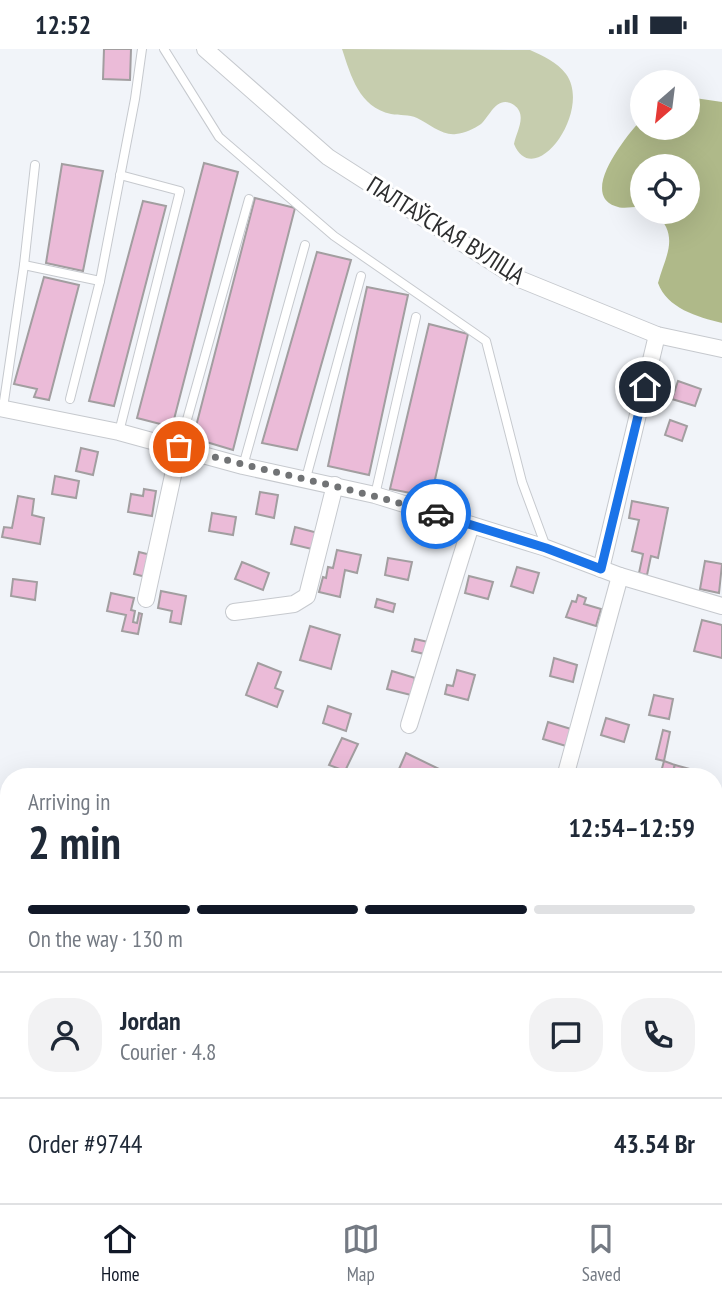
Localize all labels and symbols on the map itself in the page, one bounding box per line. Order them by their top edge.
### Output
north arrow [630,70,700,140]
street label: ПАЛТАЎСКАЯ ВУЛІЦА [361,169,531,291]
pin [615,357,675,417]
pin [149,417,209,477]
courier [401,479,471,549]

